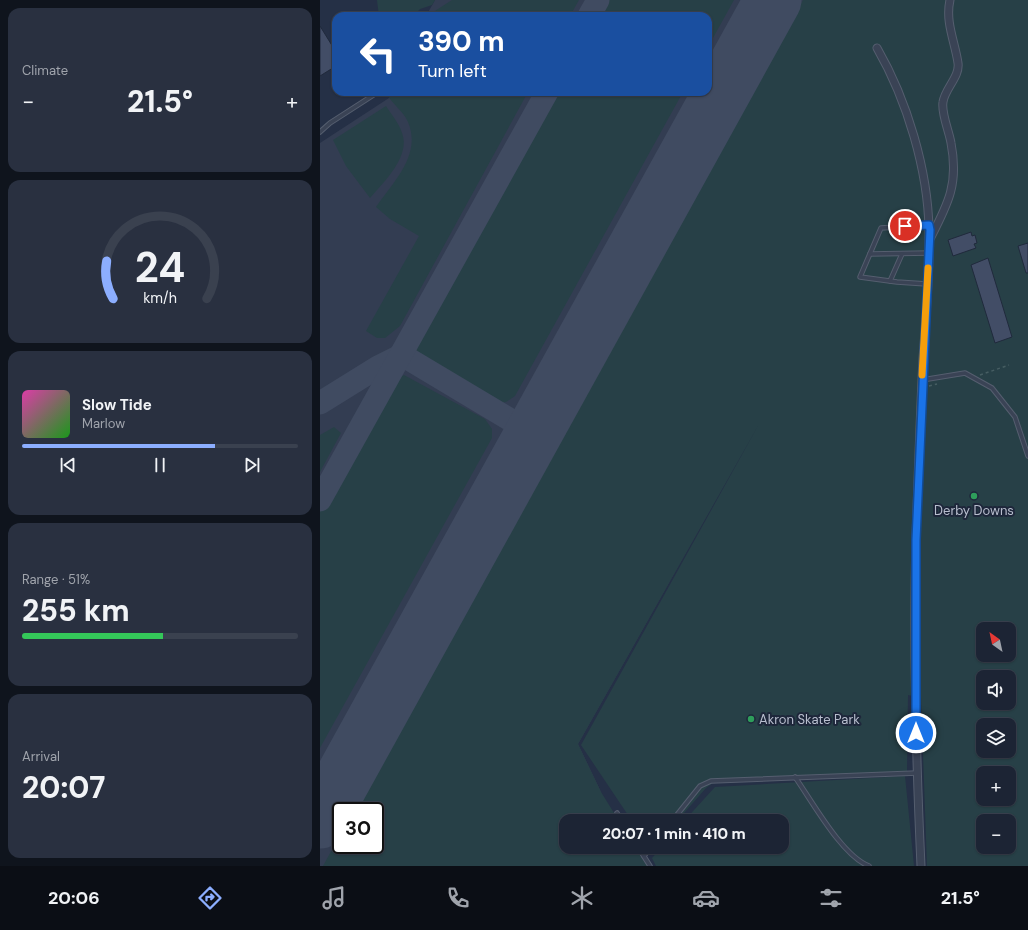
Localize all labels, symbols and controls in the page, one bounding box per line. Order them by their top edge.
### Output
text: 390 m [418,23,505,60]
icon: left [352,28,404,80]
text: Turn left [418,59,487,83]
text: Climate [22,62,68,79]
text: 21.5° [127,82,193,121]
text: − [22,87,34,116]
text: + [286,87,298,116]
pin [888,209,922,243]
icon: arrive [894,215,916,237]
text: 24 [135,241,185,295]
text: km/h [143,289,177,307]
text: Slow Tide [82,395,152,415]
text: Marlow [82,415,125,432]
icon: previous [57,454,79,476]
icon: pause [149,454,171,476]
icon: next [241,454,263,476]
marker: Derby Downs [969,491,979,501]
place label: Derby Downs [934,502,1014,519]
text: Range · 51% [22,571,90,588]
text: 255 km [22,591,130,630]
north arrow [976,622,1016,662]
map controls [976,622,1016,854]
button: sound [976,670,1016,710]
place label: Akron Skate Park [759,711,860,728]
position arrow [895,712,937,754]
marker: Akron Skate Park [746,714,756,724]
button: layers [976,718,1016,758]
text: Arrival [22,748,60,765]
button: + [976,766,1016,806]
text: 20:07 [22,768,105,807]
speed limit sign: 30 [332,802,384,854]
button: − [976,814,1016,854]
text: 20:07 · 1 min · 410 m [602,824,746,844]
icon: directions [196,884,224,912]
icon: music [320,884,348,912]
icon: phone [444,884,472,912]
icon: climate [568,884,596,912]
icon: car [692,884,720,912]
icon: filters [817,884,845,912]
text: 20:06 [48,886,100,910]
text: 21.5° [941,886,980,910]

